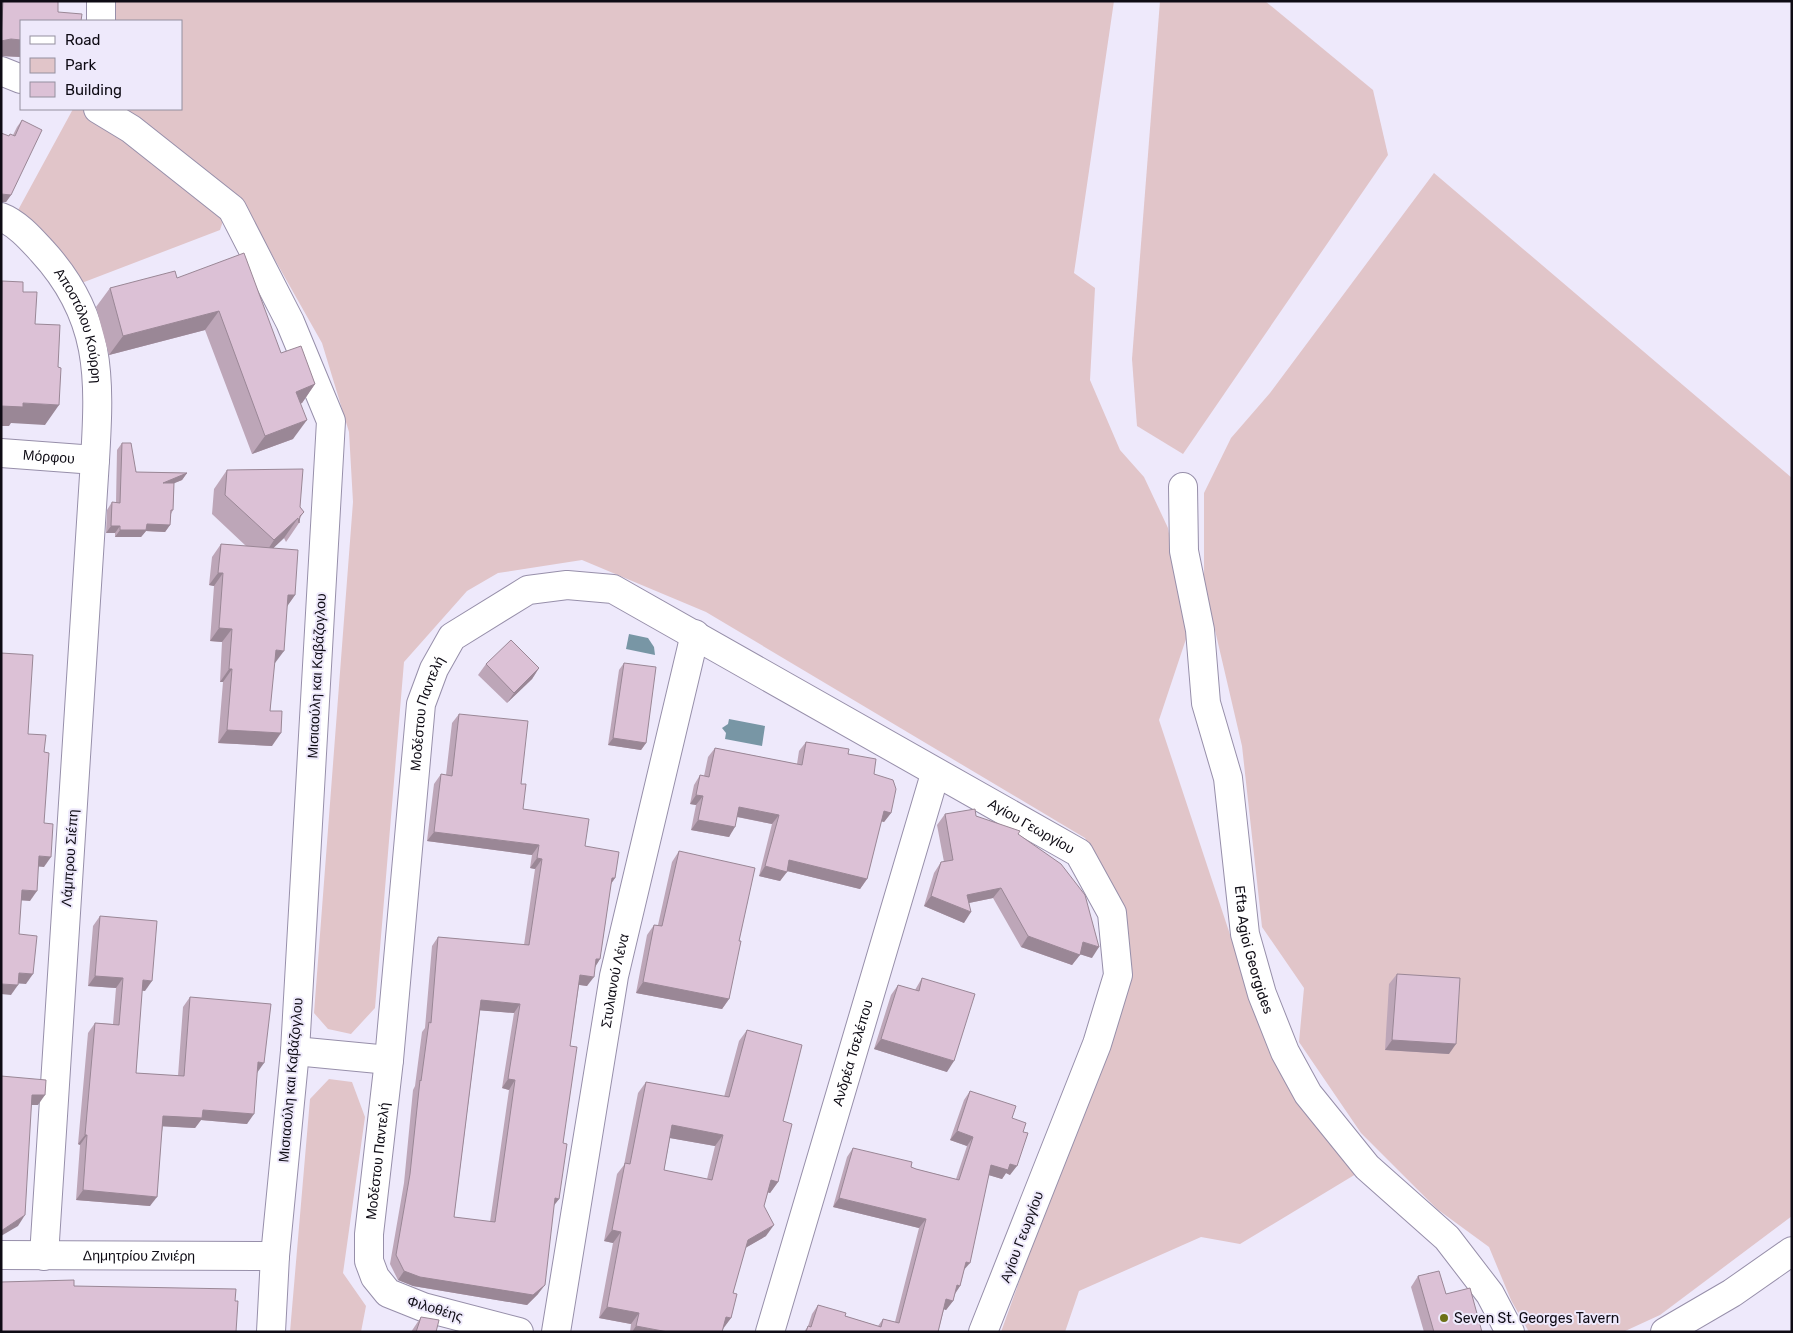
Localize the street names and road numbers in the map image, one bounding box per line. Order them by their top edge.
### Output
street label: Αποστόλου Κούρρη [51,264,105,384]
street label: Μόρφου [22,446,75,467]
street label: Μισιαούλη και Καβάζογλου [304,593,330,759]
street label: Μοδέστου Παντελή [407,653,448,772]
street label: Αγίου Γεωργίου [985,795,1078,857]
street label: Λάμπρου Σιέπη [58,809,82,907]
street label: Efta Agioi Georgides [1231,885,1277,1016]
street label: Στυλιανού Λένα [597,932,632,1029]
street label: Μισιαούλη και Καβάζογλου [275,997,307,1163]
street label: Ανδρέα Τσελέπου [829,998,876,1108]
street label: Μοδέστου Παντελή [362,1101,393,1221]
street label: Αγίου Γεωργίου [997,1189,1047,1285]
street label: Δημητρίου Ζινιέρη [83,1247,195,1264]
street label: Φιλοθέης [405,1292,465,1326]

